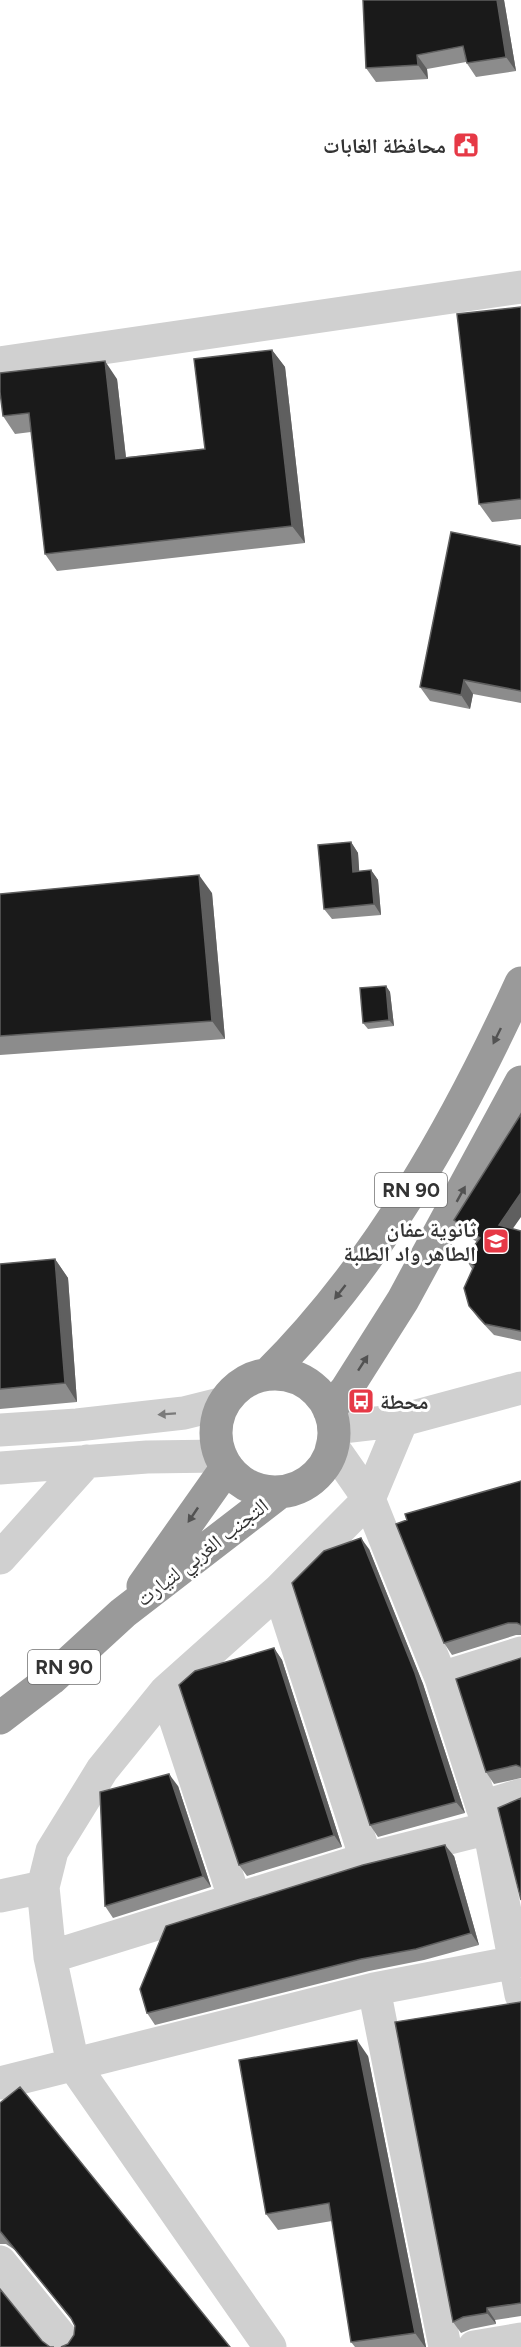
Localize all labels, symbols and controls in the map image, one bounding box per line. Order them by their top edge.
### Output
public building icon: محافظة الغابات [451,130,481,160]
place label: محافظة الغابات [323,133,446,158]
one-way arrow [492,1028,501,1045]
road number: RN 90 [375,1173,447,1207]
one-way arrow [456,1185,466,1202]
place label: ثانوية عفان الطاهر واد الطلبة [344,1217,476,1266]
school or university icon: ثانوية عفان الطاهر واد الطلبة [481,1226,511,1256]
one-way arrow [334,1284,347,1300]
one-way arrow [358,1355,369,1371]
bus stop icon: محطة [346,1386,376,1416]
place label: محطة [380,1389,428,1414]
one-way arrow [157,1409,176,1419]
street label: التجنب الغربي لتيارت [131,1493,276,1615]
one-way arrow [188,1507,199,1523]
road number: RN 90 [28,1650,100,1684]

